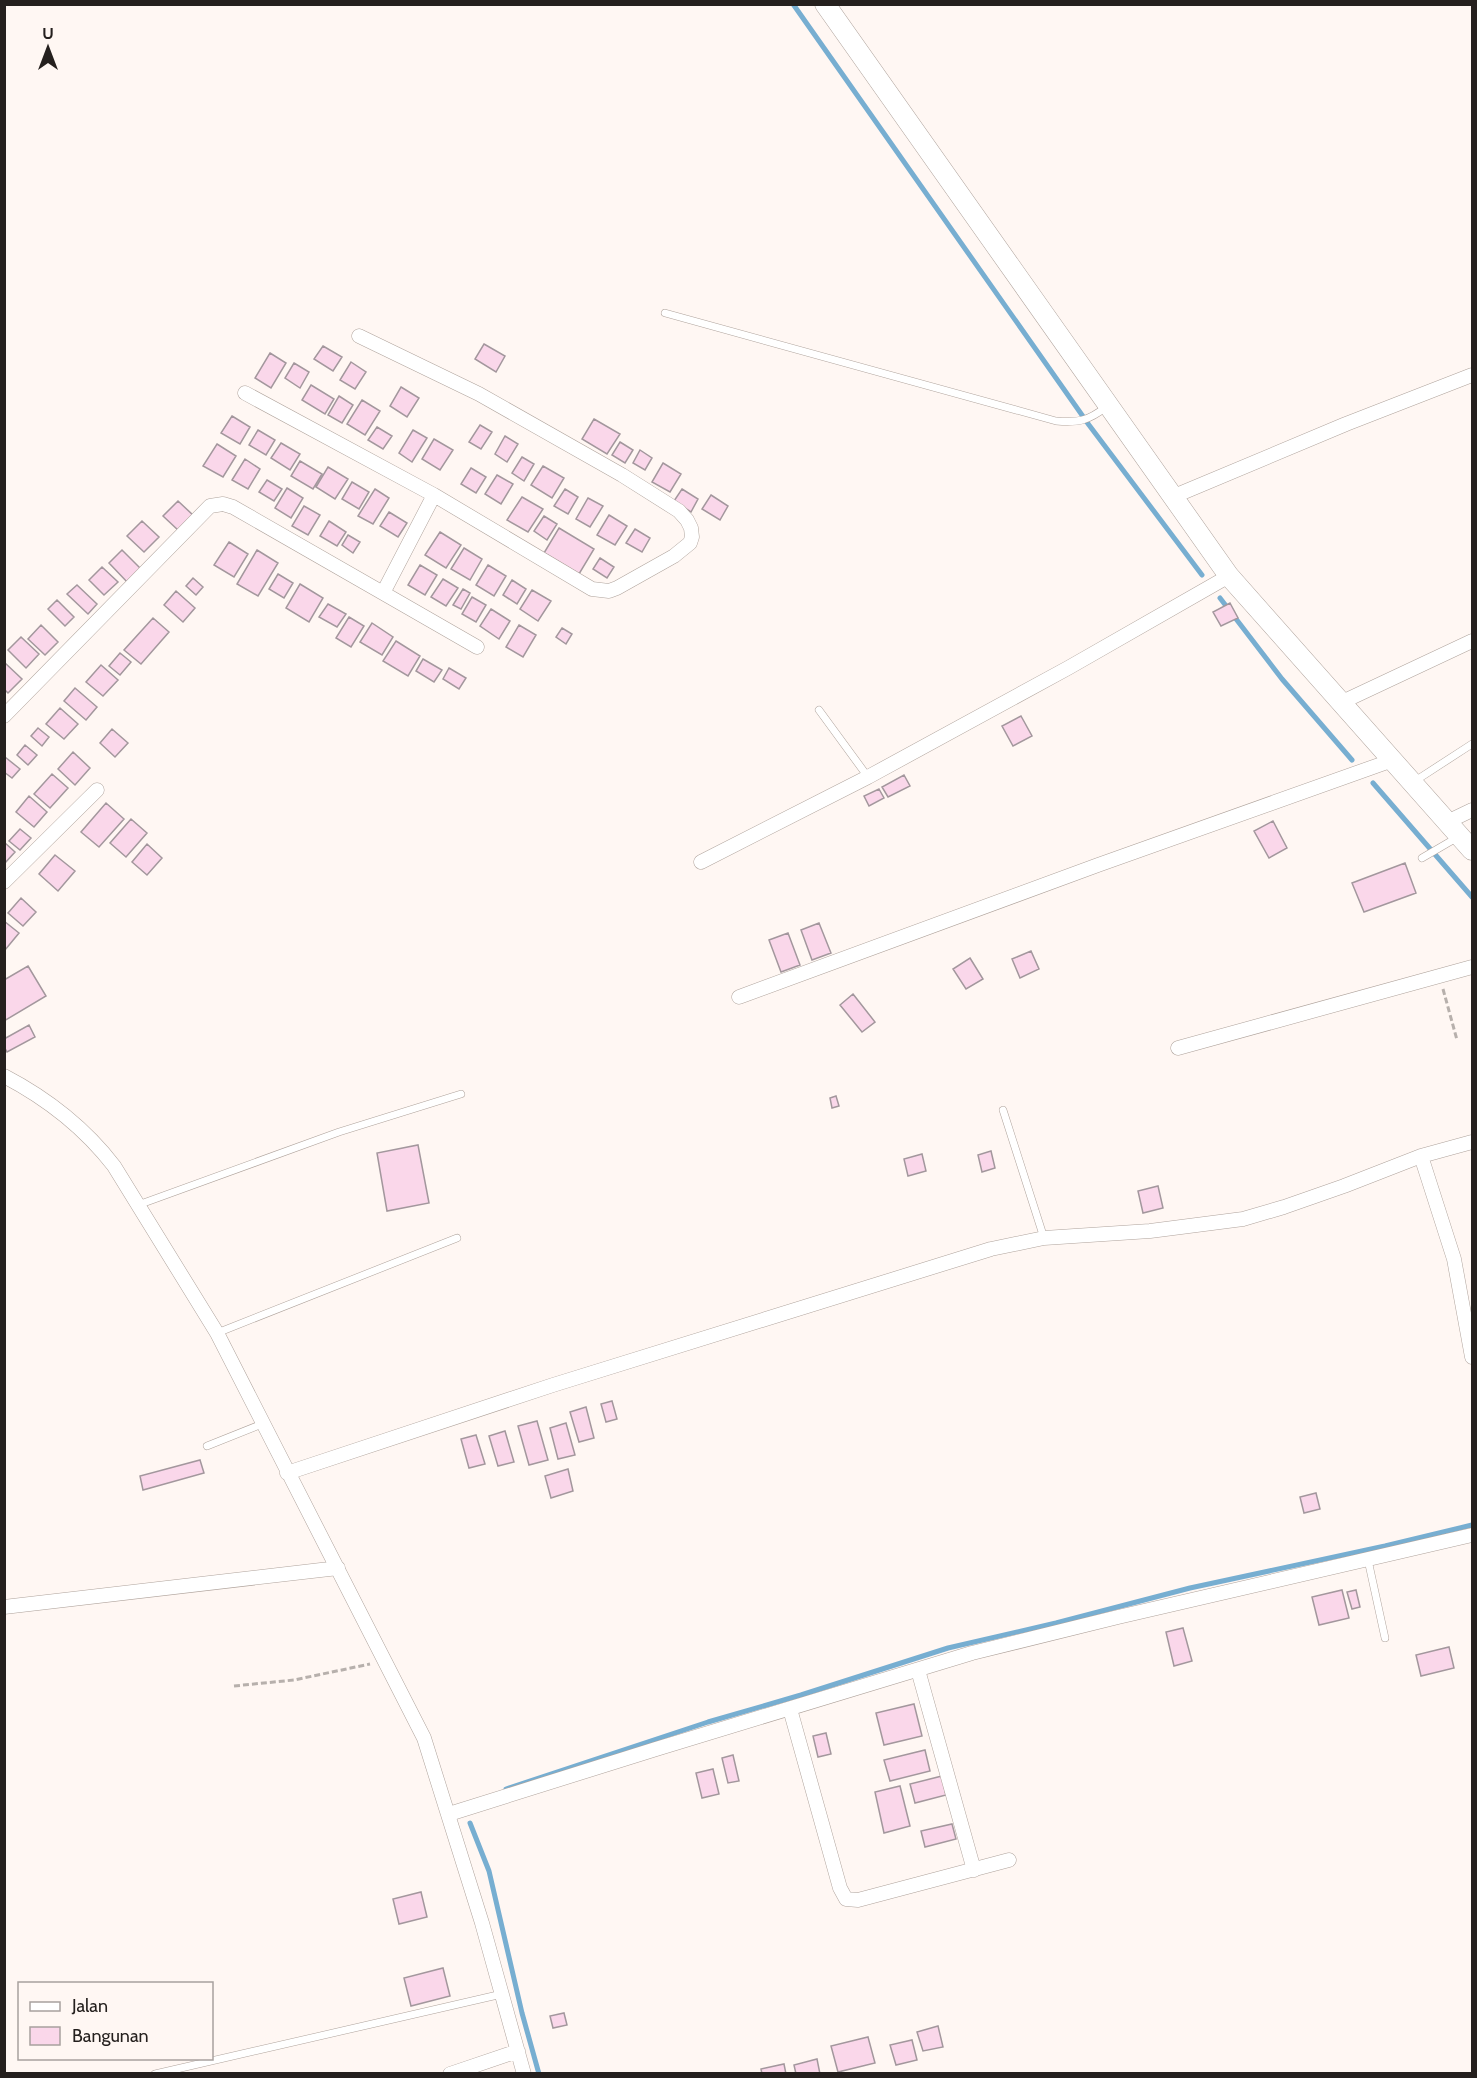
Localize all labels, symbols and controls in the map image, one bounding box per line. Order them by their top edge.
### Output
north arrow [18,18,78,78]
text: U [42,24,54,43]
legend [18,1982,213,2060]
text: Jalan [71,1995,108,2017]
text: Bangunan [72,2025,149,2047]

